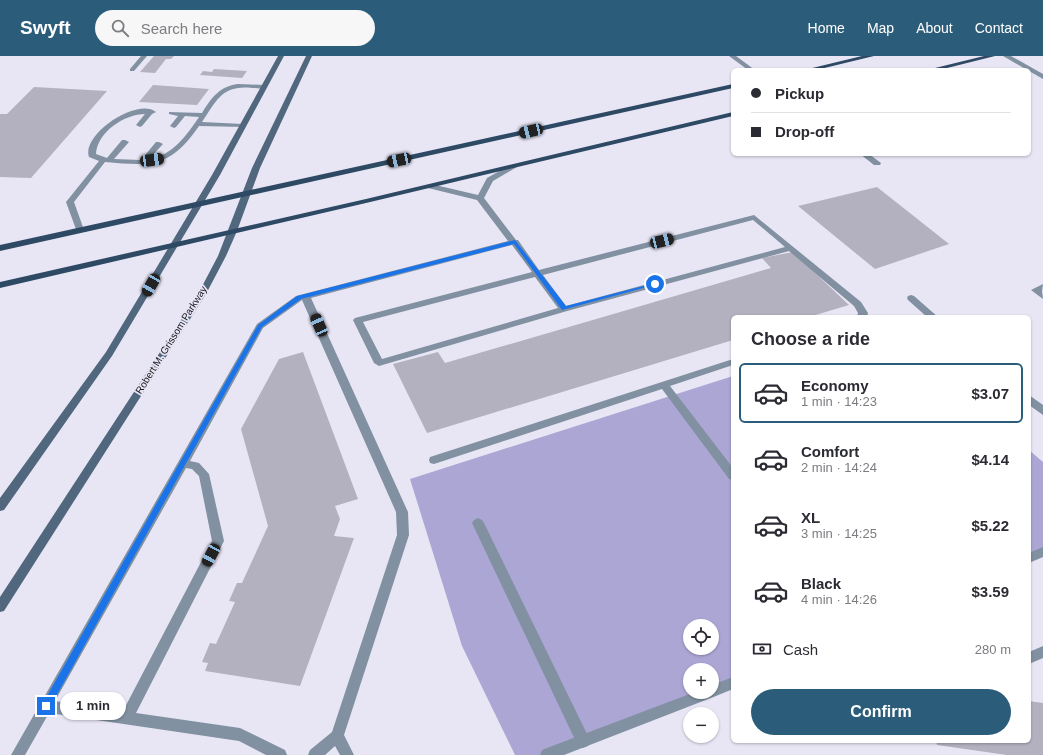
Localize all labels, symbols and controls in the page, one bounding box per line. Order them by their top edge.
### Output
search box [95,10,375,46]
text: Swyft [20,17,71,38]
icon: search [109,17,131,39]
text: Search here [141,20,222,37]
text: Home [808,20,845,36]
text: Map [867,20,894,36]
text: About [916,20,953,36]
text: Contact [975,20,1023,36]
text: Pickup [775,85,824,102]
car [518,122,544,140]
text: Drop-off [775,123,834,140]
car [139,152,165,168]
car [386,152,412,168]
car [649,232,675,250]
car [140,272,162,298]
route start [646,275,664,293]
street label: Robert M. Grissom Parkway [133,284,209,396]
car [309,312,329,338]
text: Choose a ride [751,329,870,349]
icon: car [753,375,789,411]
text: Economy [801,377,869,394]
text: $3.07 [971,385,1009,402]
text: 1 min · 14:23 [801,394,877,409]
icon: car [753,441,789,477]
text: Comfort [801,443,859,460]
text: $4.14 [971,451,1009,468]
text: 2 min · 14:24 [801,460,877,475]
icon: car [753,507,789,543]
text: XL [801,509,820,526]
text: $5.22 [971,517,1009,534]
text: 3 min · 14:25 [801,526,877,541]
car [200,542,222,568]
icon: car [753,573,789,609]
text: Black [801,575,841,592]
text: $3.59 [971,583,1009,600]
text: 4 min · 14:26 [801,592,877,607]
map controls [683,619,719,743]
button: locate [683,619,719,655]
icon: cash [751,638,773,660]
text: Cash [783,641,818,658]
text: 280 m [975,642,1011,657]
button: + [683,663,719,699]
button: Confirm [751,689,1011,735]
callout: 1 min [60,692,126,720]
route end [37,697,55,715]
text: 1 min [76,698,110,713]
button: − [683,707,719,743]

